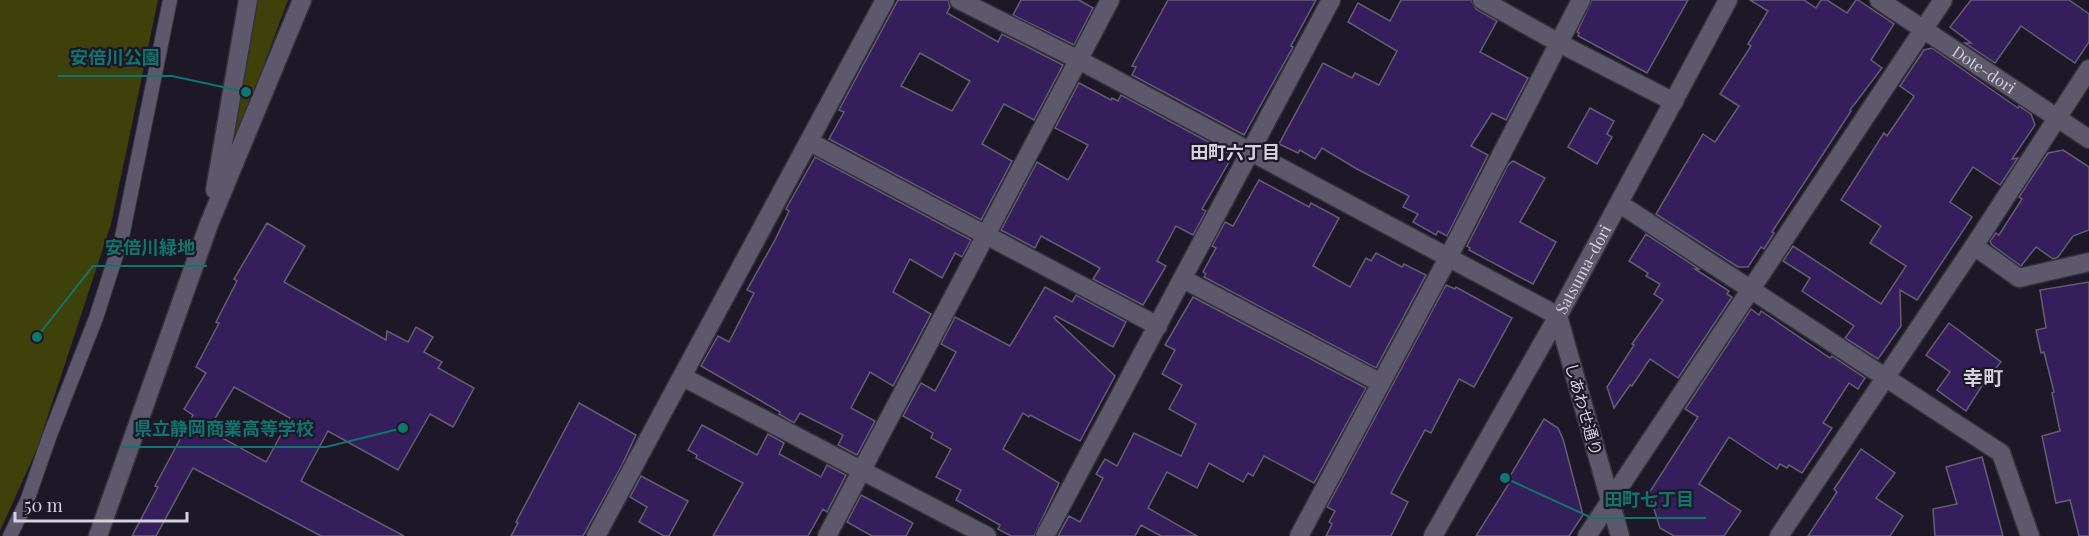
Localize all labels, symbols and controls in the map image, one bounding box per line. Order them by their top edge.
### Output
callout: 安倍川公園 [58,40,172,76]
street label: Dote-dori [1949,40,2020,98]
text: 安倍川公園 [70,45,160,69]
district label: 田町六丁目 [1190,140,1280,164]
street label: Satsuma-dori [1550,220,1615,318]
callout: 安倍川緑地 [93,230,207,266]
text: 安倍川緑地 [105,235,195,259]
street label: しあわせ通り [1561,360,1608,458]
district label: 幸町 [1963,363,2003,390]
callout: 県立静岡商業高等学校 [122,411,326,447]
text: 県立静岡商業高等学校 [134,416,314,440]
callout: 田町七丁目 [1592,482,1706,518]
scale bar [15,485,188,523]
text: 田町七丁目 [1604,487,1694,511]
text: 50 m [24,493,63,517]

